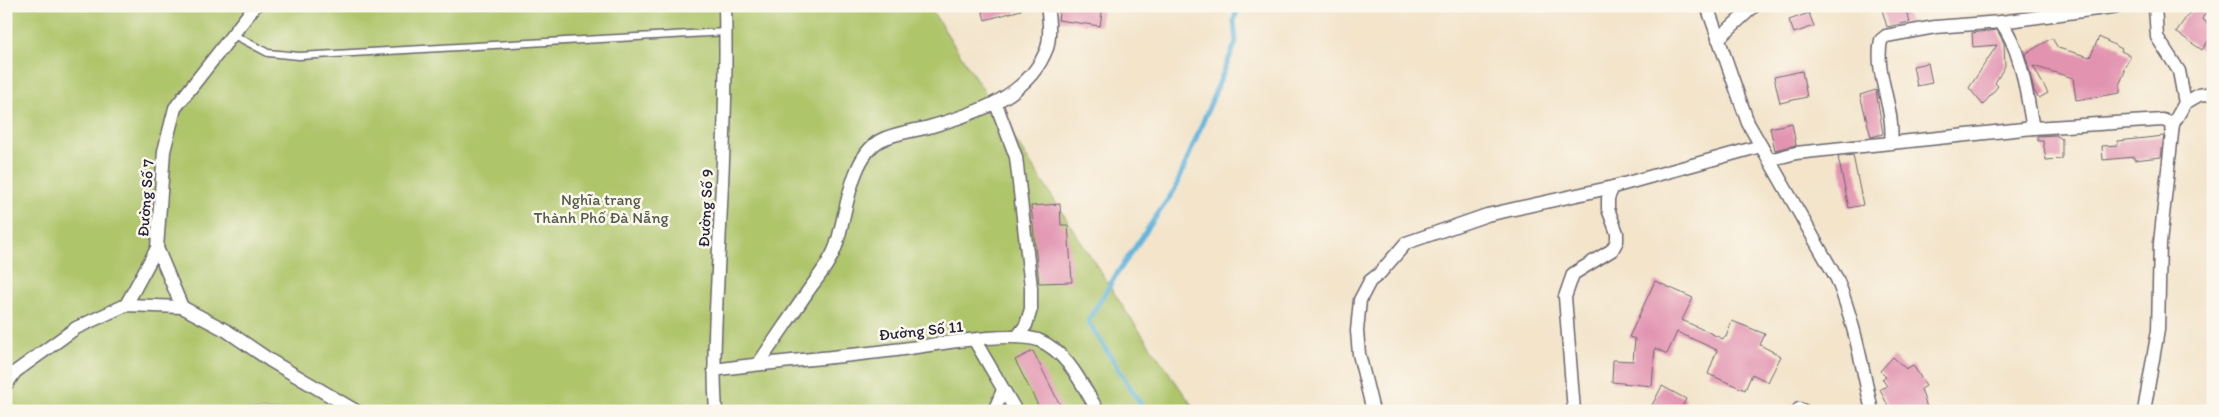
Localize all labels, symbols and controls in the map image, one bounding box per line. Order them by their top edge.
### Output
street label: Đường Số 7 [133,158,158,238]
street label: Đường Số 9 [694,168,717,248]
park label: Nghĩa trang Thành Phố Đà Nẵng [533,190,669,227]
street label: Đường Số 11 [878,317,965,344]

